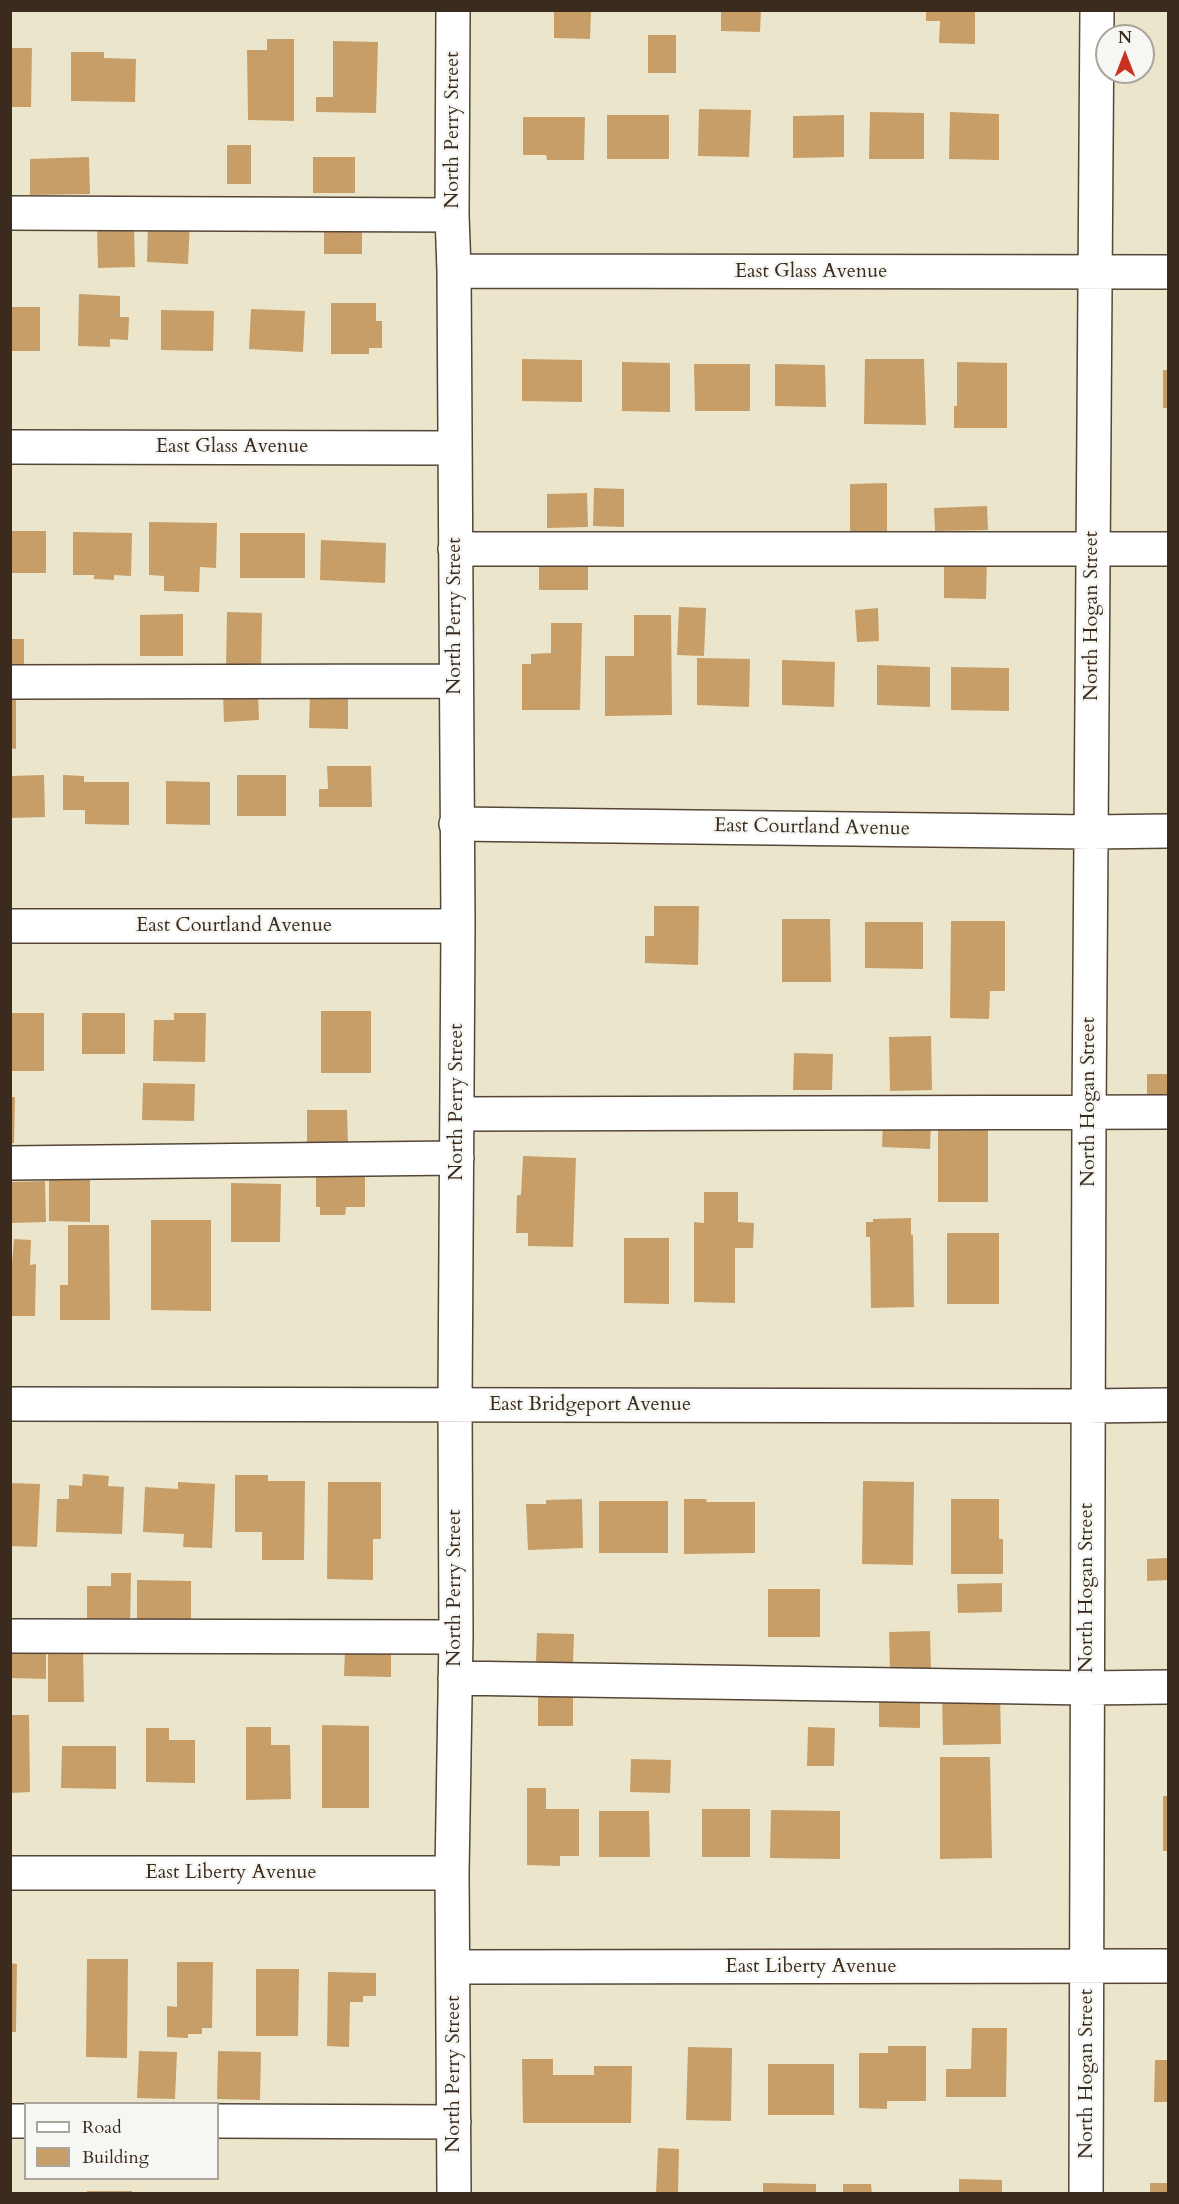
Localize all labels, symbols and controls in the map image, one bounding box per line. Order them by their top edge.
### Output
north arrow [1095,24,1155,84]
text: N [1118,27,1132,49]
street label: North Perry Street [441,51,465,209]
street label: East Glass Avenue [735,260,887,284]
street label: East Glass Avenue [156,435,308,459]
street label: North Hogan Street [1080,531,1104,701]
street label: North Perry Street [443,537,467,695]
street label: East Courtland Avenue [714,814,910,842]
street label: East Courtland Avenue [136,914,332,938]
street label: North Hogan Street [1077,1017,1101,1187]
street label: North Perry Street [445,1023,469,1181]
street label: East Bridgeport Avenue [489,1393,691,1417]
street label: North Hogan Street [1075,1503,1099,1673]
street label: North Perry Street [443,1509,467,1667]
street label: East Liberty Avenue [145,1861,317,1885]
street label: East Liberty Avenue [725,1955,897,1979]
street label: North Hogan Street [1075,1989,1099,2159]
street label: North Perry Street [442,1995,466,2153]
legend [24,2102,219,2180]
text: Road [82,2115,122,2140]
text: Building [82,2145,149,2170]

